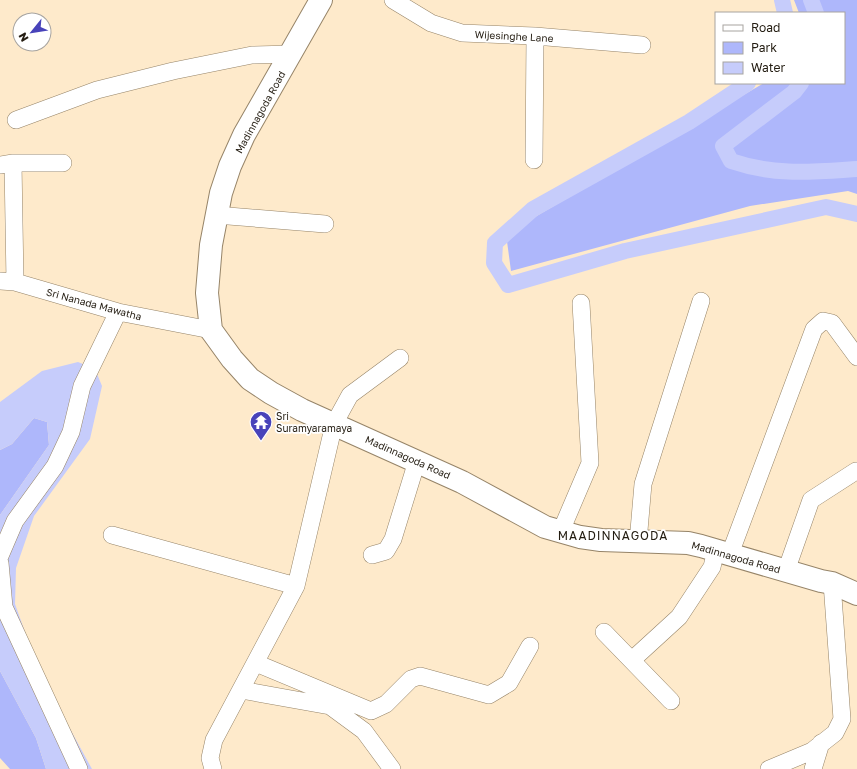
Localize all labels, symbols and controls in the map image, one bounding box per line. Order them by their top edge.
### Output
north arrow [12,12,52,52]
legend [715,12,845,84]
text: Road [751,20,780,35]
street label: Wijesinghe Lane [474,28,554,44]
text: N [15,30,31,44]
text: Park [751,40,777,55]
text: Water [751,60,785,75]
street label: Madinnagoda Road [232,69,288,155]
street label: Sri Nanada Mawatha [45,285,143,323]
temple icon: Sri Suramyaramaya [248,409,274,442]
place label: Sri Suramyaramaya [276,410,352,434]
street label: Madinnagoda Road [364,433,452,481]
district label: MAADINNAGODA [558,528,668,543]
street label: Madinnagoda Road [690,539,782,575]

